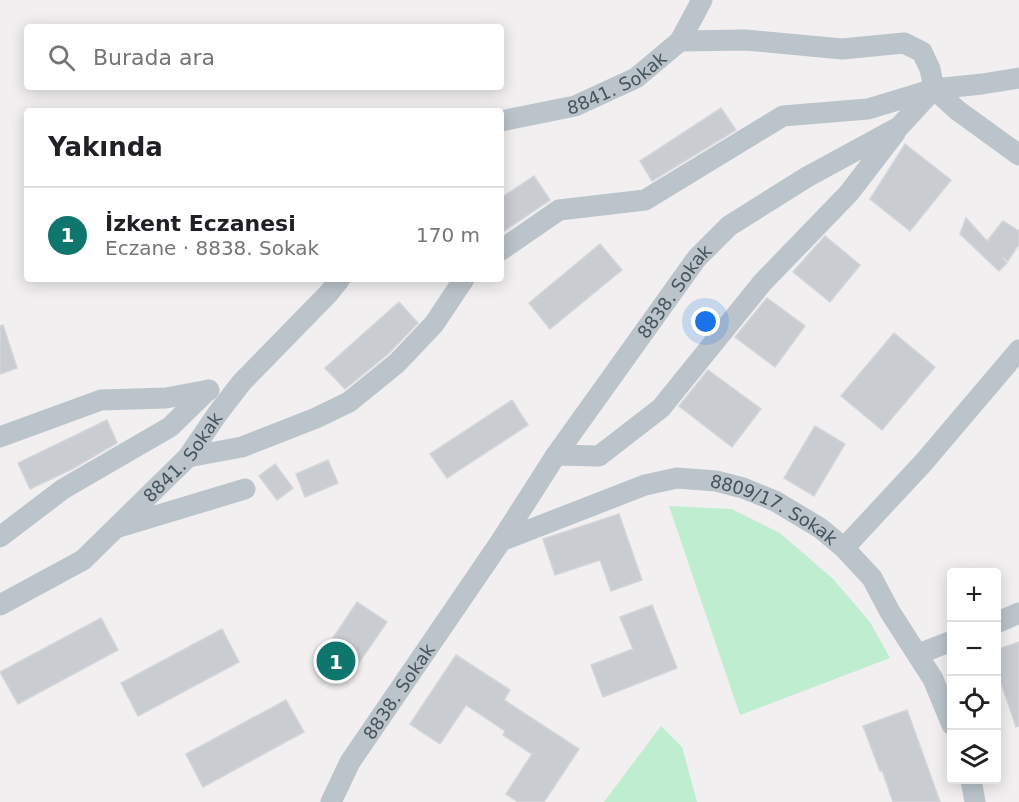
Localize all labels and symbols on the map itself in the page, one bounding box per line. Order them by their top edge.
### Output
street label: 8841. Sokak [565,46,671,118]
street label: 8838. Sokak [633,239,716,342]
your location [691,307,720,336]
street label: 8841. Sokak [138,408,226,506]
street label: 8809/17. Sokak [708,469,842,549]
pin: 1 [316,638,356,684]
street label: 8838. Sokak [358,639,439,743]

